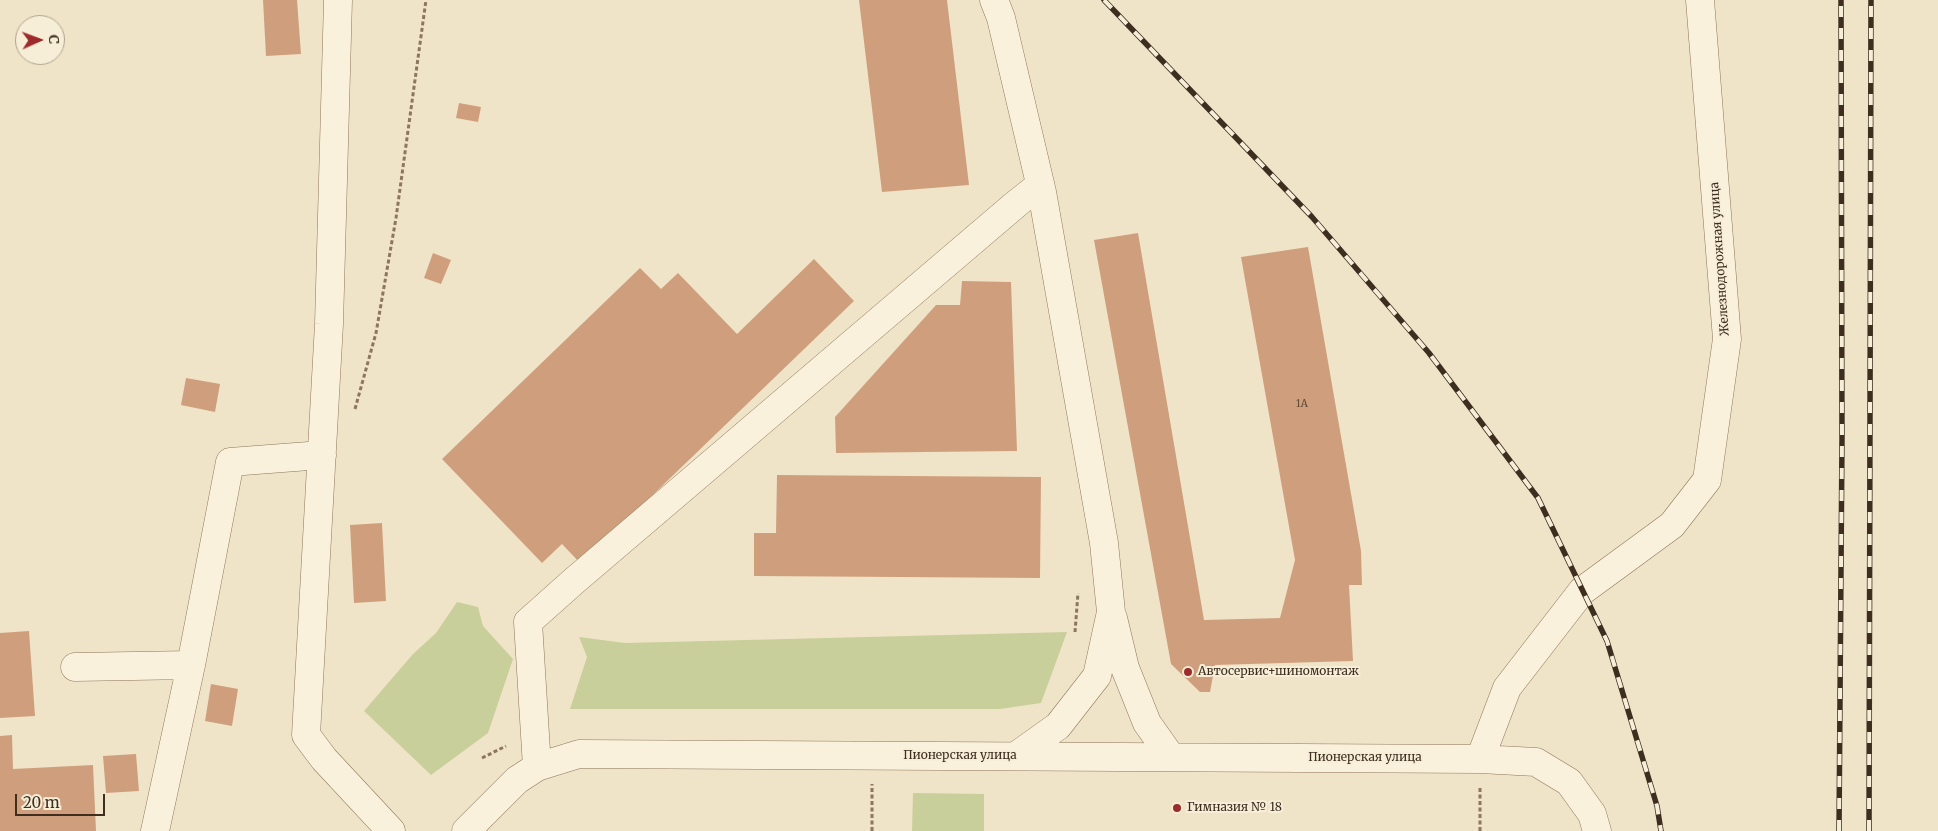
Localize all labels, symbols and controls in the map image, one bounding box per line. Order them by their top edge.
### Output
north arrow [15,15,65,65]
text: С [45,35,63,44]
street label: Железнодорожная улица [1707,182,1733,336]
house number: 1А [1296,398,1308,410]
place label: Автосервис+шиномонтаж [1198,665,1359,679]
marker: Автосервис+шиномонтаж [1182,666,1194,678]
street label: Пионерская улица [903,749,1017,763]
street label: Пионерская улица [1308,751,1422,765]
scale bar [18,784,108,816]
text: 20 m [23,793,60,812]
place label: Гимназия № 18 [1187,801,1282,815]
marker: Гимназия № 18 [1171,802,1183,814]

